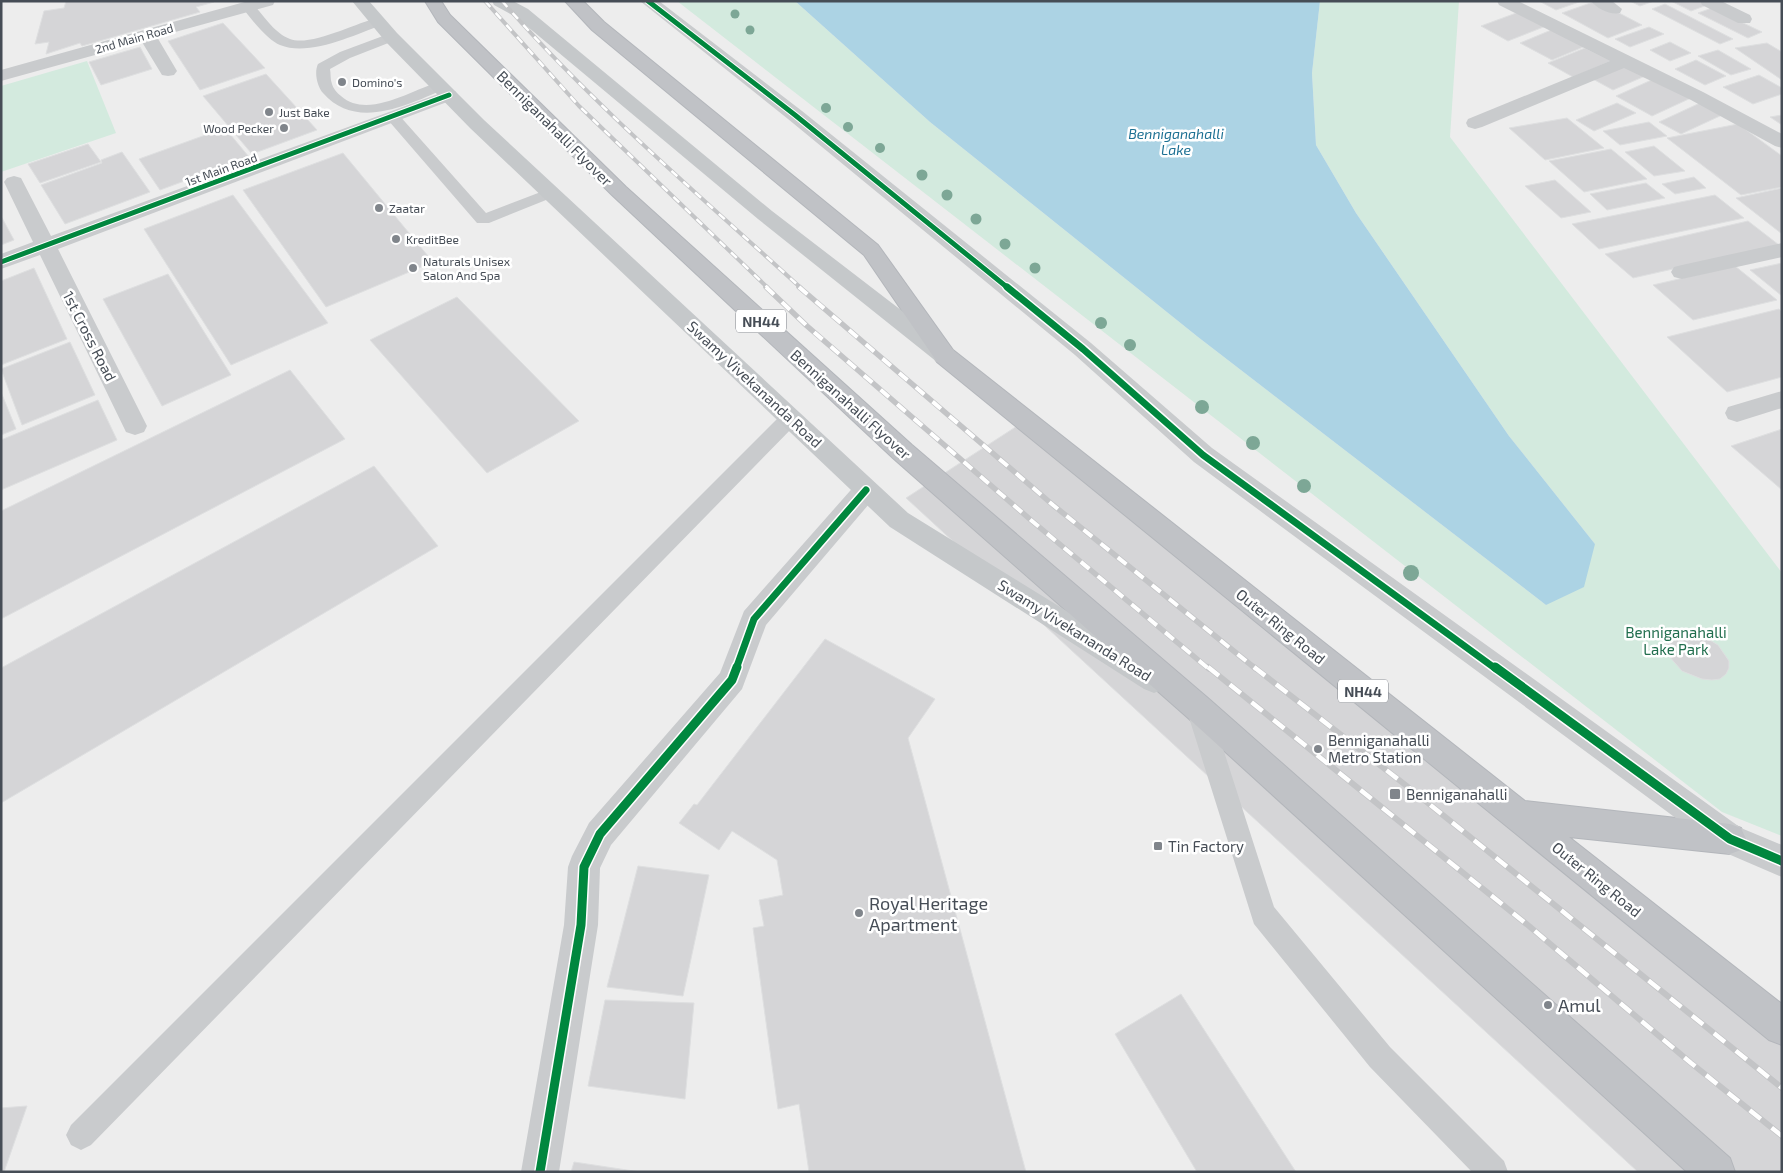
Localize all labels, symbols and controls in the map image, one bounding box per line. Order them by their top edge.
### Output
street label: 2nd Main Road [93,20,175,56]
street label: Benniganahalli Flyover [494,67,616,189]
place label: Domino's [352,75,402,89]
marker: Domino's [336,76,348,88]
place label: Just Bake [279,105,330,119]
marker: Just Bake [263,106,275,118]
place label: Wood Pecker [203,121,274,135]
marker: Wood Pecker [278,122,290,134]
water label: Benniganahalli Lake [1128,125,1224,158]
street label: 1st Main Road [183,150,259,188]
place label: Zaatar [389,201,425,215]
marker: Zaatar [373,202,385,214]
place label: KreditBee [406,232,459,246]
marker: KreditBee [390,233,402,245]
place label: Naturals Unisex Salon And Spa [423,254,511,282]
marker: Naturals Unisex Salon And Spa [407,262,419,274]
street label: 1st Cross Road [60,288,120,384]
road number: NH44 [736,310,786,332]
street label: Swamy Vivekananda Road [684,317,826,451]
street label: Benniganahalli Flyover [787,345,915,463]
street label: Swamy Vivekananda Road [995,575,1155,685]
street label: Outer Ring Road [1233,585,1329,667]
park label: Benniganahalli Lake Park [1625,623,1727,658]
road number: NH44 [1338,679,1388,702]
place label: Benniganahalli Metro Station [1328,731,1430,766]
marker: Benniganahalli Metro Station [1312,743,1324,755]
place label: Benniganahalli [1406,785,1508,803]
marker: Benniganahalli [1388,787,1402,801]
place label: Tin Factory [1168,837,1244,855]
street label: Outer Ring Road [1549,838,1645,920]
marker: Tin Factory [1152,840,1164,852]
place label: Royal Heritage Apartment [869,892,988,935]
marker: Royal Heritage Apartment [853,907,865,919]
place label: Amul [1558,994,1601,1016]
marker: Amul [1542,999,1554,1011]

